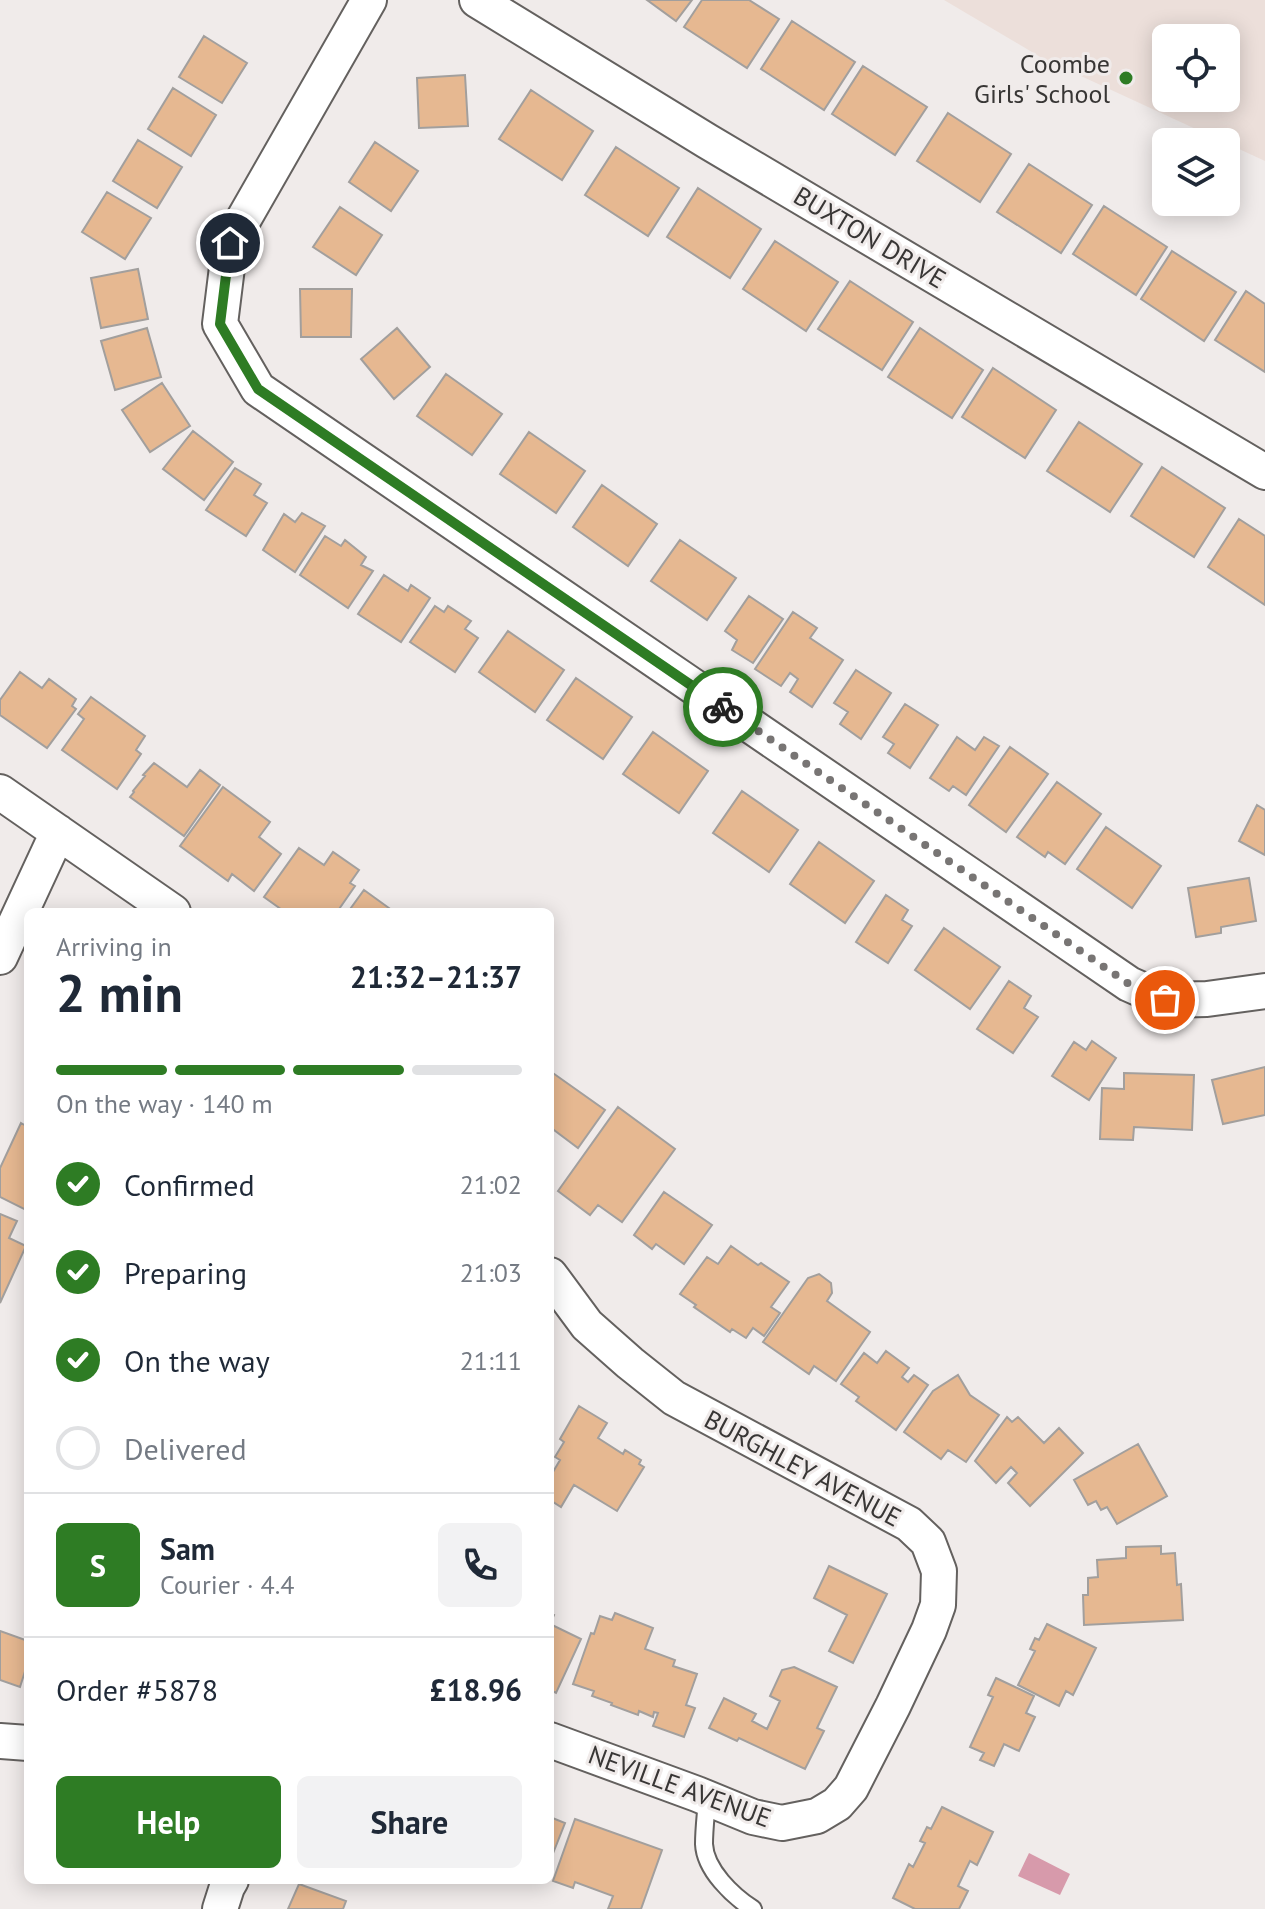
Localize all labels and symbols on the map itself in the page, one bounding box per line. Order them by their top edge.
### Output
place label: Coombe Girls' School [974,47,1110,110]
marker: Coombe Girls' School [1117,69,1135,87]
street label: BUXTON DRIVE [788,179,952,295]
pin [196,209,264,277]
courier [683,667,763,747]
pin [1131,966,1199,1034]
street label: BURGHLEY AVENUE [699,1402,907,1534]
street label: NEVILLE AVENUE [584,1738,776,1834]

